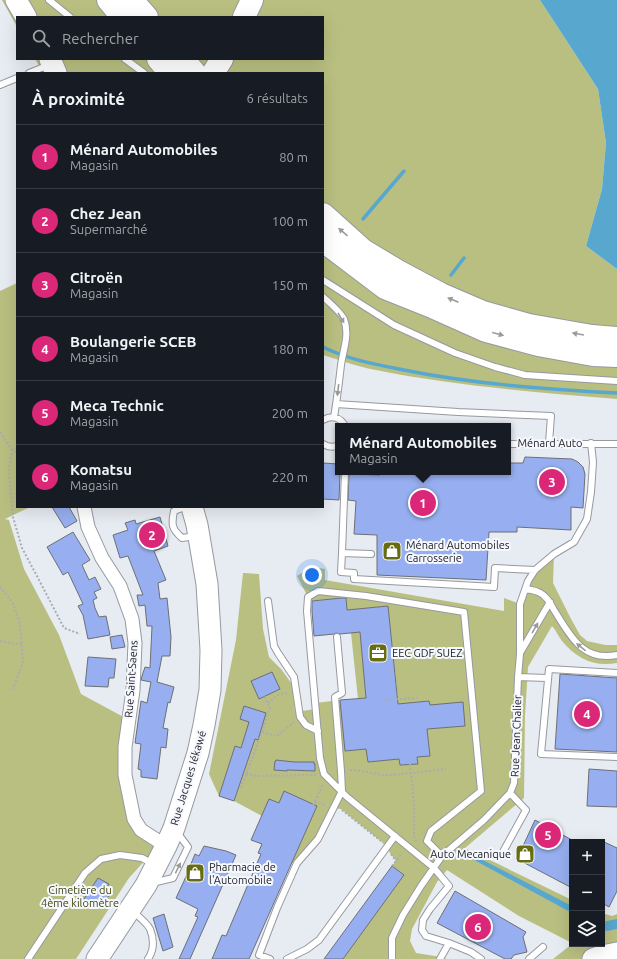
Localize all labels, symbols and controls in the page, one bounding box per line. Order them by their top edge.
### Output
search box [16,16,324,60]
icon: search [30,27,52,49]
text: Rechercher [62,30,139,47]
text: À proximité [32,89,125,108]
text: 6 résultats [247,91,308,105]
text: Ménard Automobiles [70,141,217,158]
text: 1 [41,150,49,164]
text: 80 m [279,150,308,164]
text: Magasin [70,158,118,172]
text: Chez Jean [70,205,141,222]
text: 2 [41,214,49,228]
text: 100 m [272,214,308,228]
text: Supermarché [70,222,147,236]
one-way arrow [338,227,348,237]
text: Citroën [70,269,123,286]
text: 3 [41,278,49,292]
text: 150 m [272,278,308,292]
text: Magasin [70,286,118,300]
one-way arrow [447,296,459,302]
one-way arrow [338,312,345,323]
one-way arrow [572,331,584,337]
one-way arrow [492,332,505,338]
text: Boulangerie SCEB [70,333,196,350]
text: 4 [41,342,49,356]
text: 180 m [272,342,308,356]
text: Magasin [70,350,118,364]
one-way arrow [335,384,341,396]
text: Meca Technic [70,397,164,414]
text: 5 [41,406,49,420]
text: 200 m [272,406,308,420]
text: Magasin [70,414,118,428]
popup [335,423,511,475]
text: Ménard Automobiles [349,434,497,451]
street label: Ménard Auto [518,437,582,449]
text: Magasin [349,451,398,465]
text: Komatsu [70,461,132,478]
pin: 3 [539,467,565,497]
text: 6 [41,470,49,484]
text: 220 m [272,470,308,484]
text: Magasin [70,478,118,492]
pin: 1 [410,488,436,518]
pin: 2 [139,520,165,550]
place label: Ménard Automobiles Carrosserie [406,539,510,564]
shop icon: Ménard Automobiles Carrosserie [381,540,403,562]
your location [302,565,322,585]
one-way arrow [531,622,538,634]
street label: Rue Saint-Saens [122,640,140,718]
office icon: EEC GDF SUEZ [367,642,389,664]
one-way arrow [575,642,586,651]
place label: EEC GDF SUEZ [392,647,463,659]
street label: Rue Jean Chalier [509,694,523,777]
pin: 4 [574,699,600,729]
street label: Rue Jacques Iékawé [168,729,208,827]
pin: 5 [535,820,561,850]
map controls [569,839,605,947]
button: + [569,839,605,875]
shop icon: Auto Mecanique [514,843,536,865]
place label: Auto Mecanique [430,848,511,860]
place label: Pharmacie de l'Automobile [209,861,276,886]
one-way arrow [175,862,181,873]
shop icon: Pharmacie de l'Automobile [184,862,206,884]
button: − [569,875,605,911]
park label: Cimetière du 4ème kilomètre [41,884,119,909]
button: layers [569,911,605,947]
pin: 6 [465,912,491,942]

